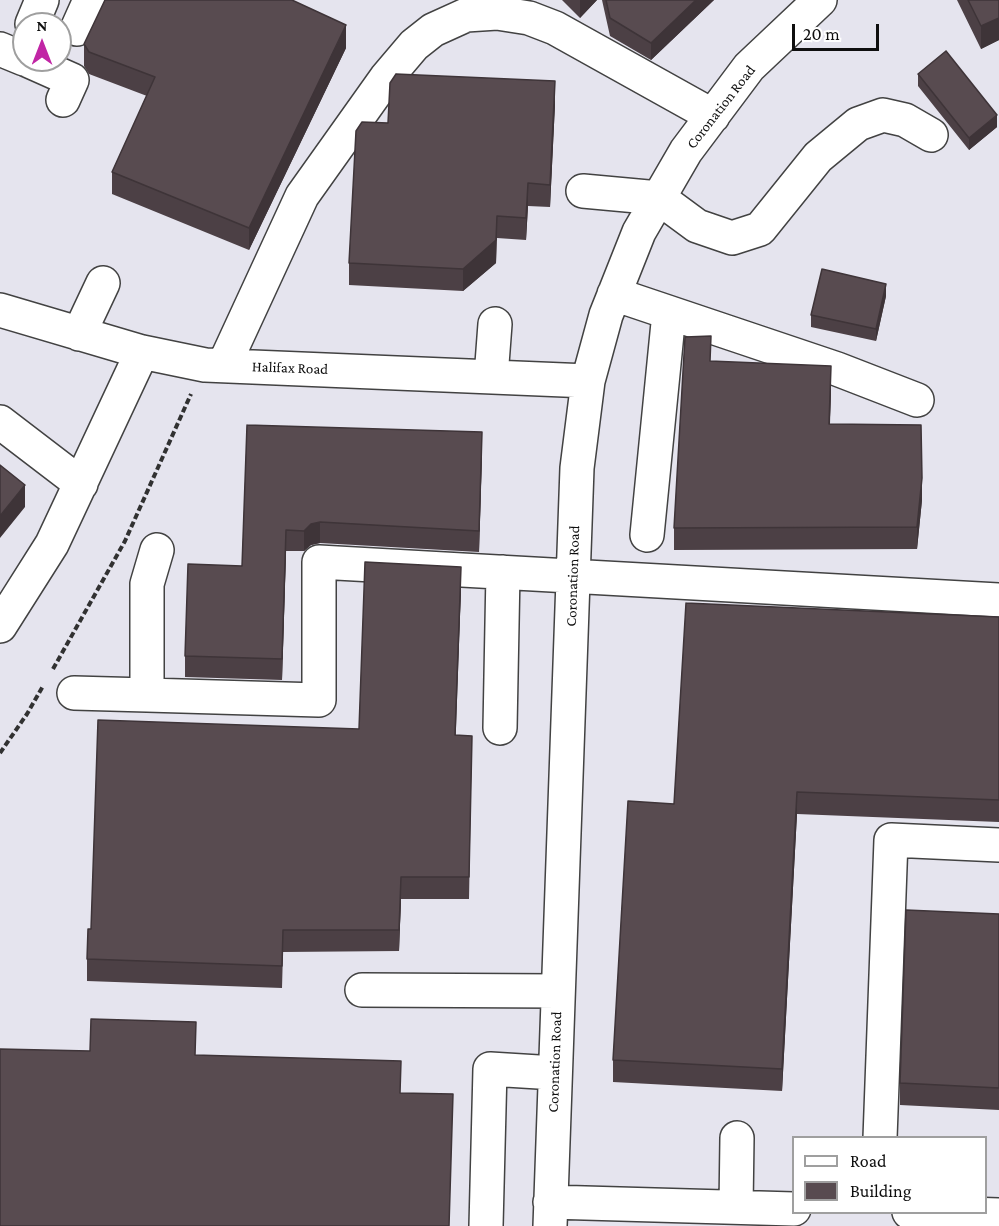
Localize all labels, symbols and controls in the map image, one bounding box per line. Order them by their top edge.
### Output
north arrow [12,12,72,72]
scale bar [795,12,882,50]
text: N [37,17,47,34]
text: 20 m [803,24,840,44]
street label: Coronation Road [683,62,759,152]
street label: Halifax Road [252,358,328,378]
street label: Coronation Road [562,525,584,627]
street label: Coronation Road [544,1011,566,1113]
legend [792,1136,987,1214]
text: Road [850,1151,887,1171]
text: Building [850,1181,911,1201]

